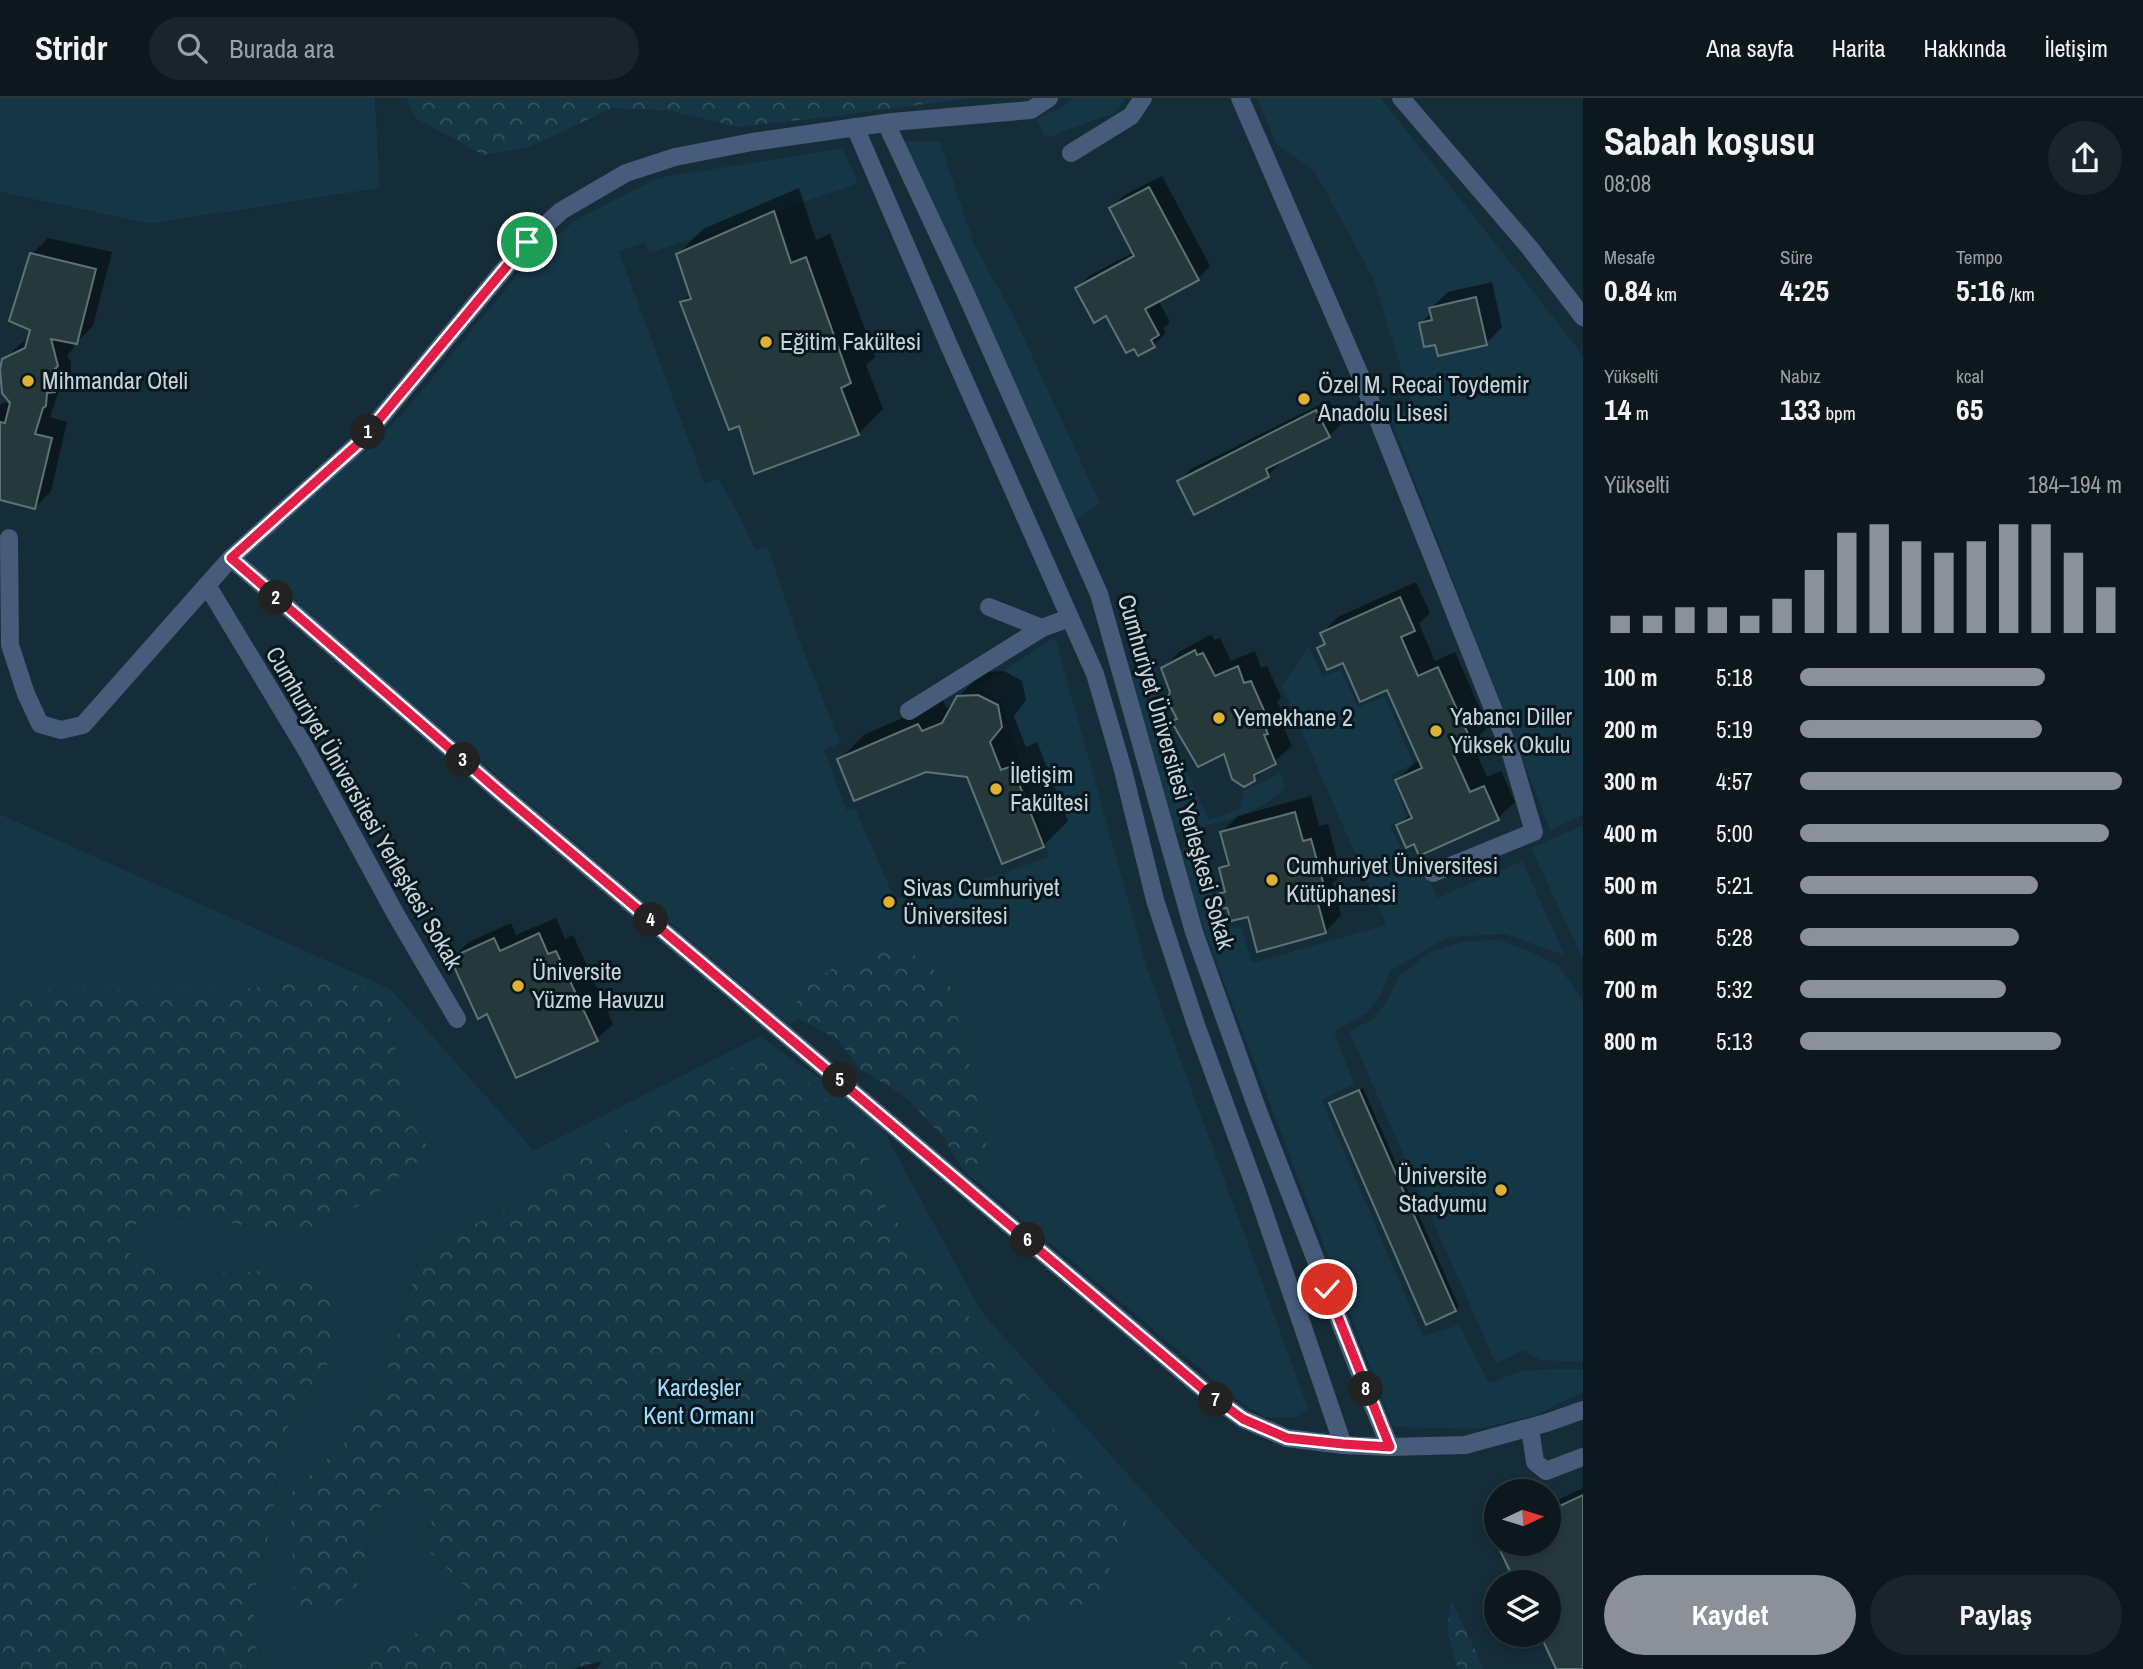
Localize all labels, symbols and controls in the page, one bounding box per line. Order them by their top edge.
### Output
search box [149,17,639,80]
text: Stridr [35,26,107,70]
icon: search [173,29,211,67]
text: Burada ara [229,31,335,66]
text: Ana sayfa [1706,32,1794,64]
text: Harita [1832,32,1885,64]
text: Hakkında [1923,32,2007,64]
text: İletişim [2045,32,2108,64]
text: Sabah koşusu [1604,116,1815,167]
button: share [2048,121,2122,195]
text: 08:08 [1604,168,1651,199]
pin [497,212,557,272]
icon: arrive [508,223,546,261]
text: Mesafe [1604,244,1655,270]
text: Süre [1780,244,1813,270]
text: Tempo [1956,244,2003,270]
text: 0.84 [1604,270,1652,310]
text: 4:25 [1780,270,1829,310]
text: 5:16 [1956,270,2005,310]
text: km [1652,281,1677,307]
text: /km [2005,281,2035,307]
place label: Eğitim Fakültesi [780,325,921,357]
marker: Eğitim Fakültesi [758,334,774,350]
text: Yükselti [1604,363,1659,389]
text: Nabız [1780,363,1821,389]
text: kcal [1956,363,1984,389]
place label: Mihmandar Oteli [42,364,189,396]
place label: Özel M. Recai Toydemir Anadolu Lisesi [1317,368,1529,428]
marker: Mihmandar Oteli [20,373,36,389]
text: 14 [1604,389,1631,429]
text: 133 [1780,389,1821,429]
text: 65 [1956,389,1983,429]
marker: Özel M. Recai Toydemir Anadolu Lisesi [1296,391,1312,407]
text: m [1631,400,1649,426]
text: bpm [1821,400,1856,426]
pin: 1 [350,414,386,450]
text: 1 [363,418,372,444]
text: Yükselti [1604,469,1670,500]
text: 184–194 m [2028,469,2122,500]
pin: 2 [258,580,294,616]
text: 2 [271,584,280,610]
street label: Cumhuriyet Üniversitesi Yerleşkesi Sokak [1111,591,1243,953]
street label: Cumhuriyet Üniversitesi Yerleşkesi Sokak [259,640,471,975]
text: 100 m [1604,662,1657,693]
text: 5:18 [1716,662,1753,693]
place label: Yabancı Diller Yüksek Okulu [1450,700,1573,760]
place label: Yemekhane 2 [1233,701,1353,733]
marker: Yemekhane 2 [1211,710,1227,726]
text: 200 m [1604,714,1657,745]
text: 5:19 [1716,714,1753,745]
marker: Yabancı Diller Yüksek Okulu [1428,723,1444,739]
pin: 3 [446,742,480,778]
text: 3 [458,746,467,772]
place label: İletişim Fakültesi [1010,758,1089,818]
text: 300 m [1604,766,1657,797]
text: 4:57 [1716,766,1753,797]
marker: İletişim Fakültesi [988,781,1004,797]
text: 400 m [1604,818,1657,849]
text: 5:00 [1716,818,1753,849]
place label: Cumhuriyet Üniversitesi Kütüphanesi [1286,849,1498,909]
text: 500 m [1604,870,1657,901]
text: 5:21 [1716,870,1753,901]
place label: Sivas Cumhuriyet Üniversitesi [903,871,1060,931]
marker: Cumhuriyet Üniversitesi Kütüphanesi [1264,872,1280,888]
marker: Sivas Cumhuriyet Üniversitesi [881,894,897,910]
pin: 4 [634,902,668,938]
text: 4 [646,906,655,932]
text: 600 m [1604,922,1657,953]
text: 5:28 [1716,922,1753,953]
place label: Üniversite Yüzme Havuzu [532,955,664,1015]
text: 700 m [1604,974,1657,1005]
text: 5:32 [1716,974,1753,1005]
marker: Üniversite Yüzme Havuzu [510,978,526,994]
text: 800 m [1604,1026,1657,1057]
text: 5:13 [1716,1026,1753,1057]
pin: 5 [822,1062,858,1098]
text: 5 [835,1066,844,1092]
place label: Üniversite Stadyumu [1397,1159,1487,1219]
marker: Üniversite Stadyumu [1493,1182,1509,1198]
pin: 6 [1010,1222,1046,1258]
text: 6 [1023,1226,1032,1252]
pin [1297,1259,1357,1319]
icon: check [1308,1270,1346,1308]
park label: Kardeşler Kent Ormanı [643,1371,755,1431]
pin: 8 [1348,1372,1384,1406]
text: 8 [1361,1375,1370,1401]
pin: 7 [1198,1382,1234,1418]
text: 7 [1211,1386,1220,1412]
north arrow [1484,1479,1561,1556]
map controls [1484,1479,1561,1647]
button: layers [1484,1570,1561,1647]
button: Kaydet [1604,1575,1856,1655]
button: Paylaş [1870,1575,2122,1655]

